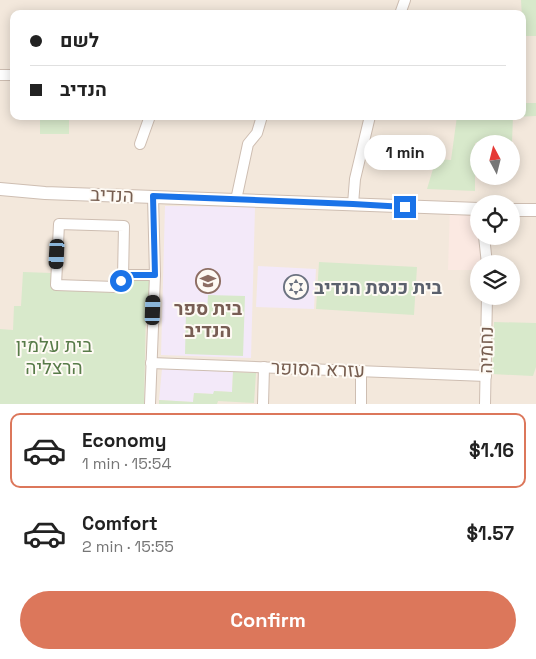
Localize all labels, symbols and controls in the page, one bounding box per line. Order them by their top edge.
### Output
text: לשם [60,28,99,53]
text: הנדיב [60,77,107,102]
callout: 1 min [364,134,446,170]
north arrow [470,135,520,185]
map controls [470,135,520,305]
text: 1 min [385,142,425,163]
street label: הנדיב [90,182,134,208]
button: locate [470,195,520,245]
route end [394,196,416,218]
car [48,239,65,269]
button: layers [470,255,520,305]
school or university icon: בית ספר הנדיב [195,268,221,294]
route start [110,270,132,292]
synagogue icon: בית כנסת הנדיב [283,274,309,300]
place label: בית כנסת הנדיב [314,275,443,300]
car [144,295,161,325]
place label: בית ספר הנדיב [174,296,243,343]
street label: נחמיה [473,326,499,374]
park label: בית עלמין הרצליה [16,333,92,380]
street label: עזרא הסופר [270,355,366,383]
icon: car [22,428,67,473]
text: Economy [82,428,166,453]
text: $1.16 [469,438,514,463]
text: 1 min · 15:54 [82,453,171,474]
icon: car [22,511,67,556]
text: Comfort [82,511,158,536]
text: $1.57 [467,521,514,546]
text: 2 min · 15:55 [82,536,174,557]
button: Confirm [20,591,516,649]

